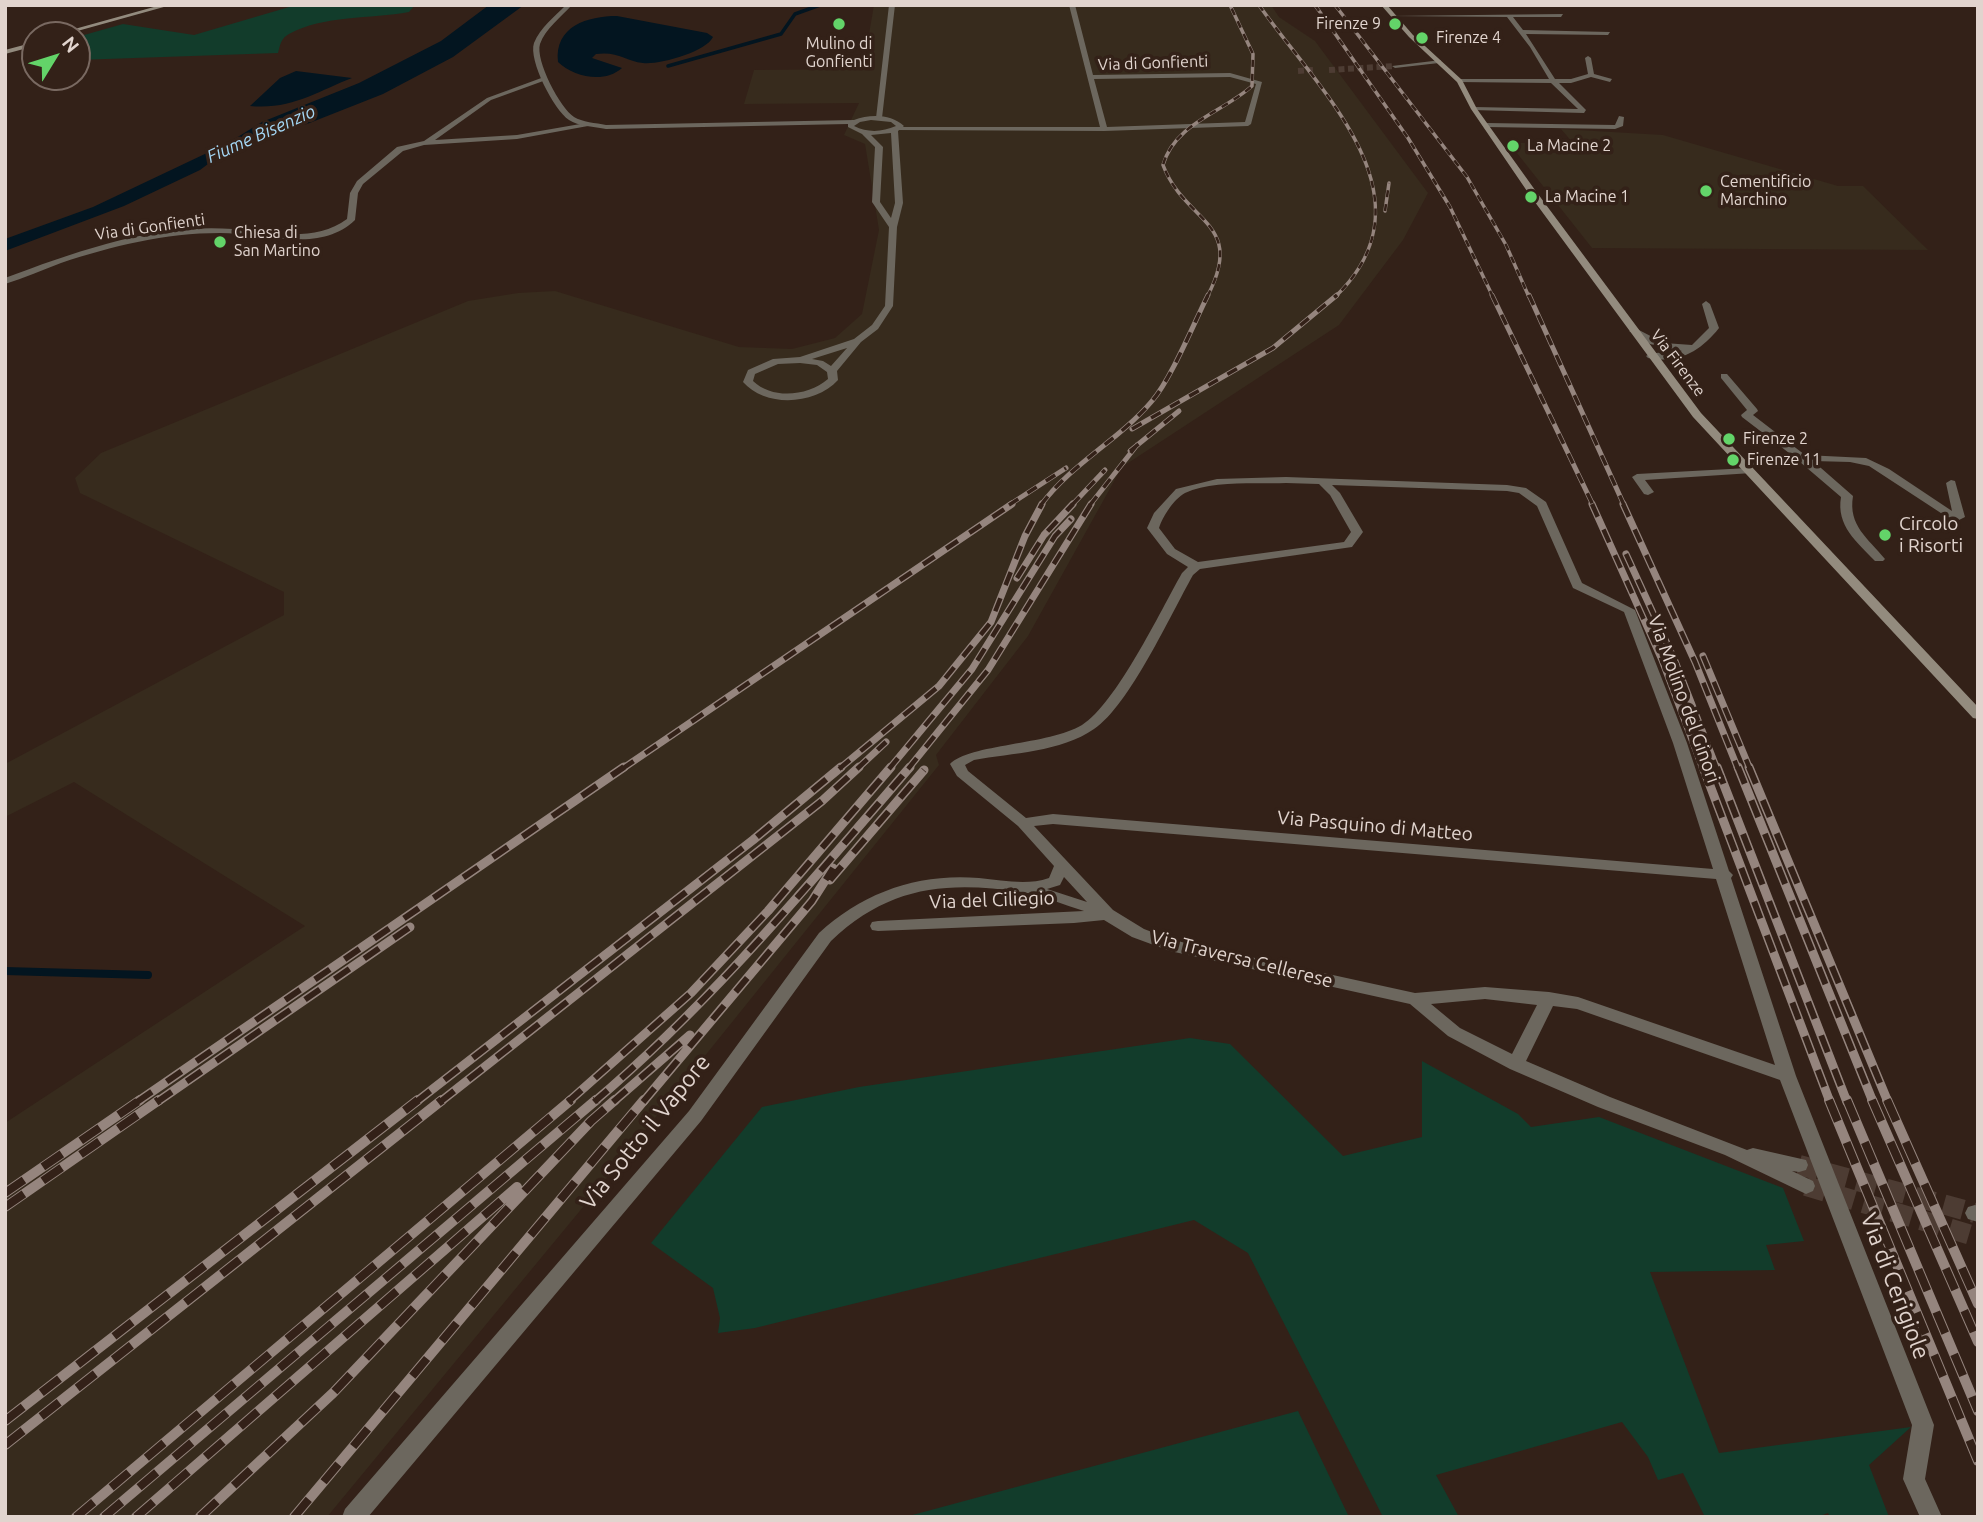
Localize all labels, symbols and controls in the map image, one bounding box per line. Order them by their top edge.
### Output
place label: Firenze 9 [1316,14,1381,34]
marker: Mulino di Gonfienti [831,16,847,32]
marker: Firenze 9 [1387,16,1403,32]
north arrow [21,21,91,91]
place label: Firenze 4 [1436,28,1501,48]
marker: Firenze 4 [1414,30,1430,46]
text: N [58,32,84,57]
place label: Mulino di Gonfienti [805,34,873,72]
street label: Via di Gonfienti [1097,51,1209,75]
water label: Fiume Bisenzio [203,100,319,168]
place label: La Macine 2 [1527,136,1611,156]
marker: La Macine 2 [1505,138,1521,154]
place label: Cementificio Marchino [1720,172,1811,210]
marker: Cementificio Marchino [1698,183,1714,199]
place label: La Macine 1 [1545,187,1629,207]
marker: La Macine 1 [1523,189,1539,205]
street label: Via di Gonfienti [94,210,206,244]
place label: Chiesa di San Martino [234,223,320,261]
marker: Chiesa di San Martino [212,234,228,250]
street label: Via Firenze [1647,326,1709,400]
place label: Firenze 2 [1743,429,1808,449]
marker: Firenze 2 [1721,431,1737,447]
place label: Firenze 11 [1747,450,1821,470]
marker: Firenze 11 [1725,452,1741,468]
place label: Circolo i Risorti [1899,513,1963,557]
marker: Circolo i Risorti [1877,527,1893,543]
street label: Via Molino del Ginori [1643,612,1725,786]
street label: Via Pasquino di Matteo [1276,806,1474,846]
street label: Via del Ciliegio [929,886,1055,914]
street label: Via Traversa Cellerese [1149,925,1335,993]
street label: Via Sotto il Vapore [574,1049,716,1215]
street label: Via di Cerigiole [1854,1209,1936,1363]

